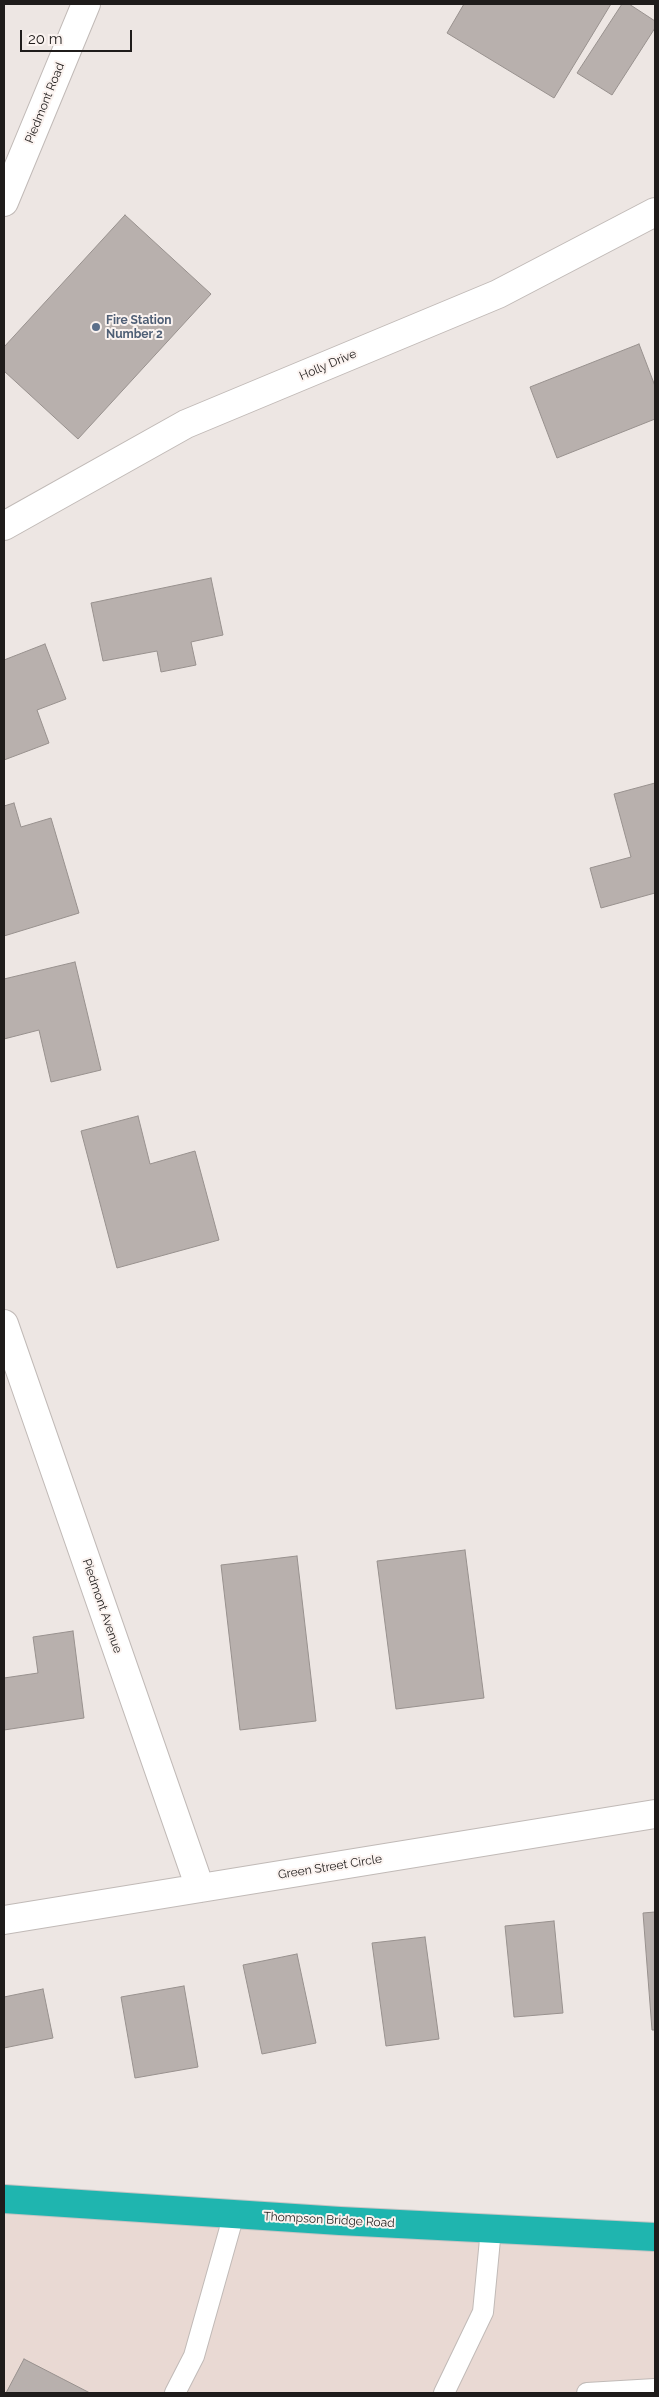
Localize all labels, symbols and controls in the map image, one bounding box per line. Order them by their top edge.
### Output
scale bar [22,20,135,52]
text: 20 m [28,30,63,48]
street label: Piedmont Road [22,61,68,145]
place label: Fire Station Number 2 [106,313,171,341]
marker: Fire Station Number 2 [90,321,102,333]
street label: Holly Drive [297,347,359,383]
street label: Piedmont Avenue [79,1557,125,1655]
street label: Green Street Circle [277,1852,383,1882]
street label: Thompson Bridge Road [263,2209,395,2231]

